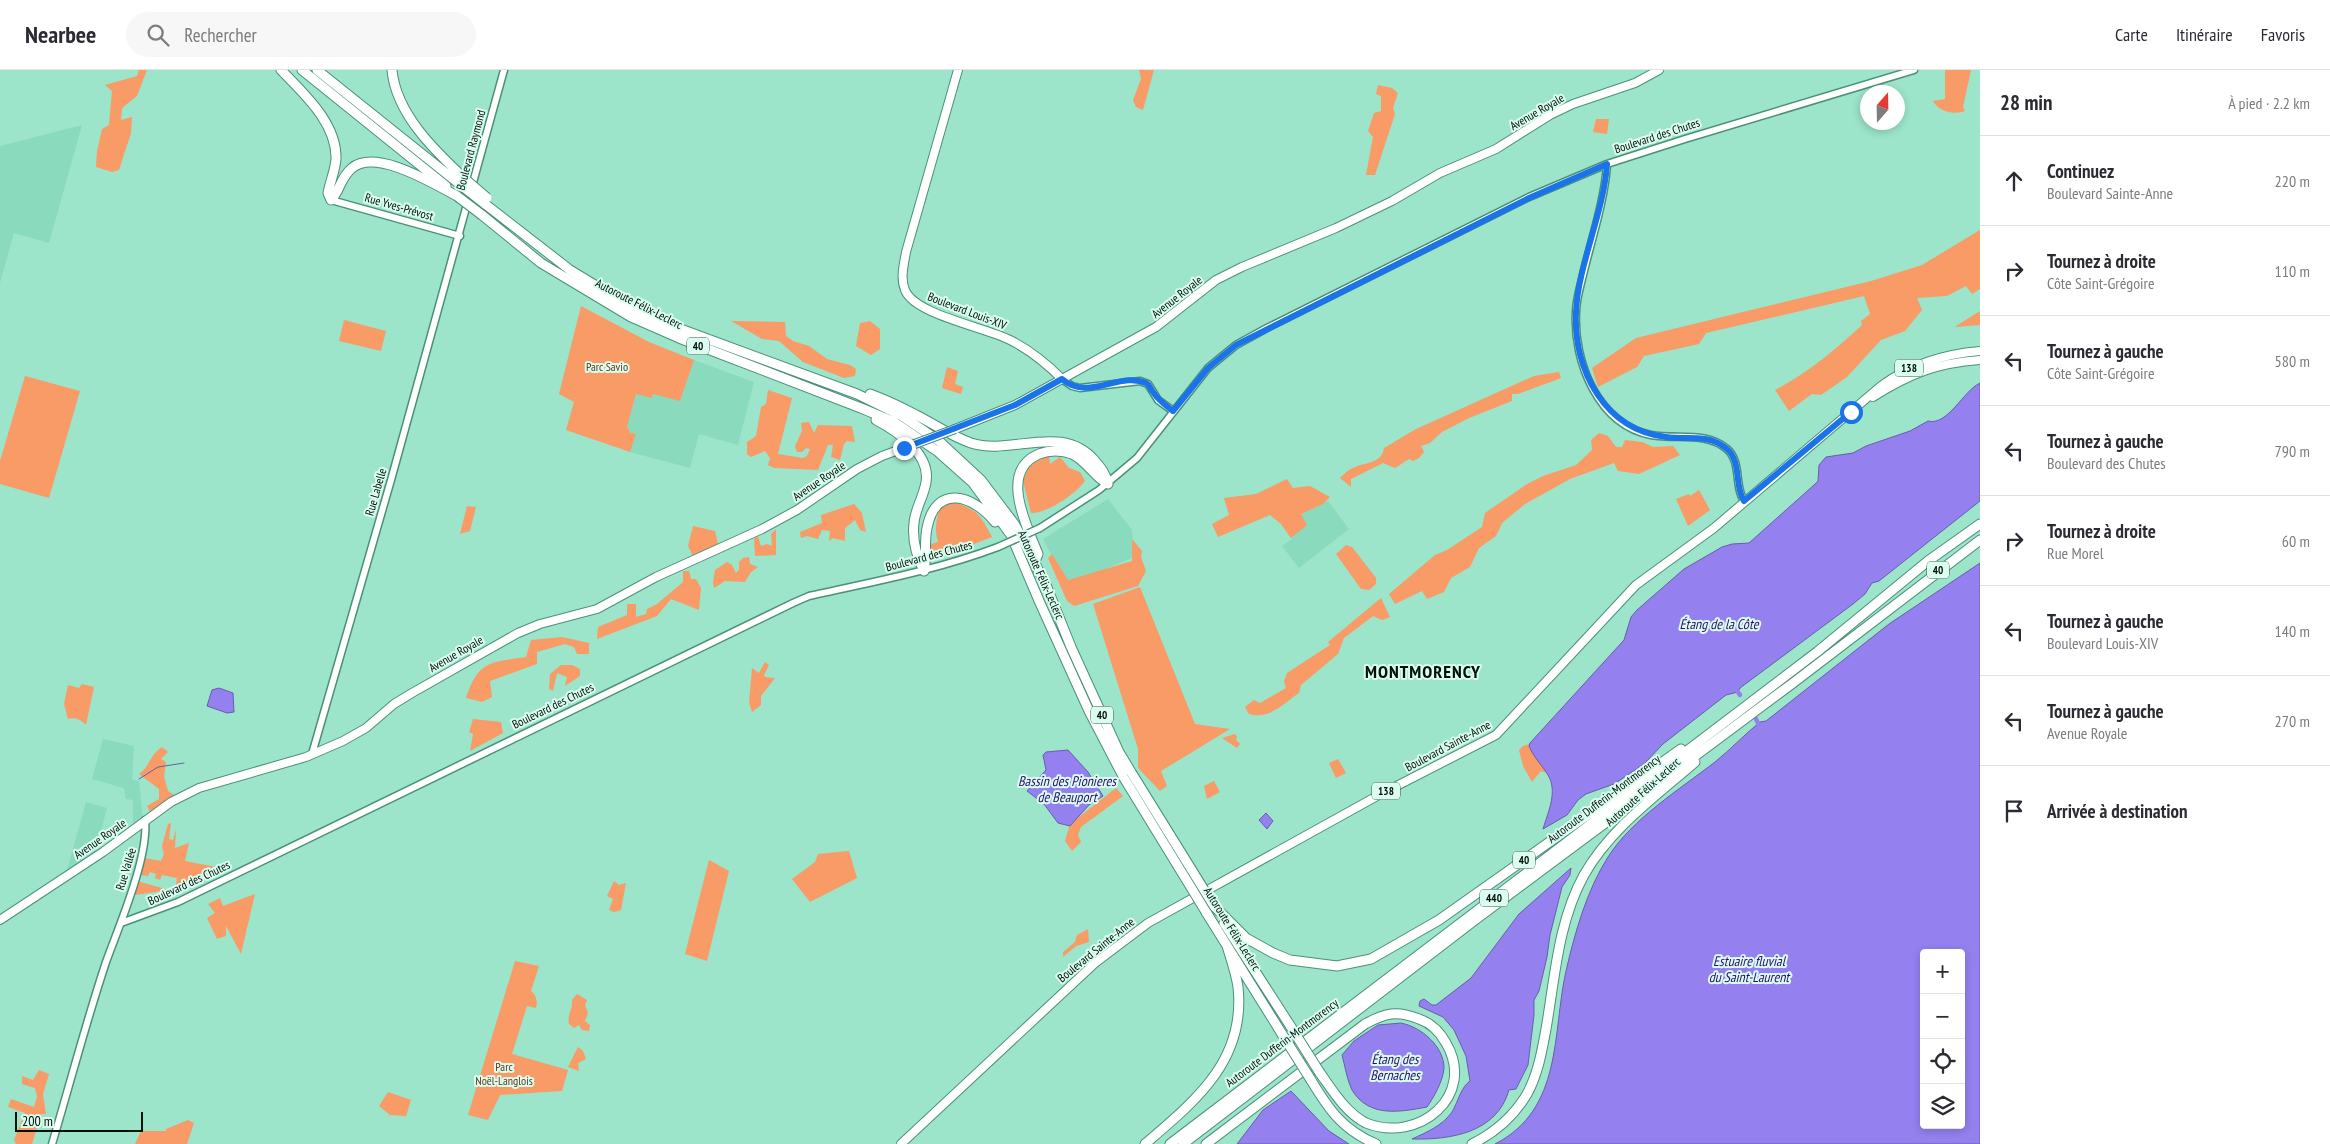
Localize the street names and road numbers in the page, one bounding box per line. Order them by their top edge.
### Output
street label: Avenue Royale [1507,90,1567,133]
street label: Boulevard Raymond [453,108,488,192]
street label: Boulevard des Chutes [1612,115,1701,156]
street label: Rue Yves-Prévost [363,190,436,224]
street label: Avenue Royale [1148,272,1205,321]
street label: Autoroute Félix-Leclerc [593,275,686,332]
street label: Boulevard Louis-XIV [926,289,1009,333]
road number: 40 [687,338,709,354]
road number: 138 [1895,360,1923,376]
street label: Avenue Royale [790,457,848,504]
street label: Rue Labelle [362,466,389,517]
street label: Autoroute Félix-Leclerc [1015,528,1068,622]
street label: Boulevard des Chutes [884,537,974,574]
road number: 40 [1927,562,1949,578]
street label: Avenue Royale [426,632,486,675]
street label: Boulevard des Chutes [509,679,596,732]
road number: 40 [1091,706,1113,724]
street label: Boulevard Sainte-Anne [1402,717,1493,774]
street label: Autoroute Dufferin-Montmorency [1544,751,1663,846]
street label: Autoroute Félix-Leclerc [1602,753,1684,829]
road number: 138 [1372,782,1400,799]
street label: Avenue Royale [71,815,129,862]
street label: Rue Vallée [112,846,139,892]
road number: 40 [1513,852,1535,868]
street label: Boulevard des Chutes [145,857,232,908]
street label: Autoroute Félix-Leclerc [1201,884,1265,974]
road number: 440 [1480,890,1508,906]
street label: Boulevard Sainte-Anne [1054,914,1137,985]
street label: Autoroute Dufferin-Montmorency [1222,995,1341,1090]

